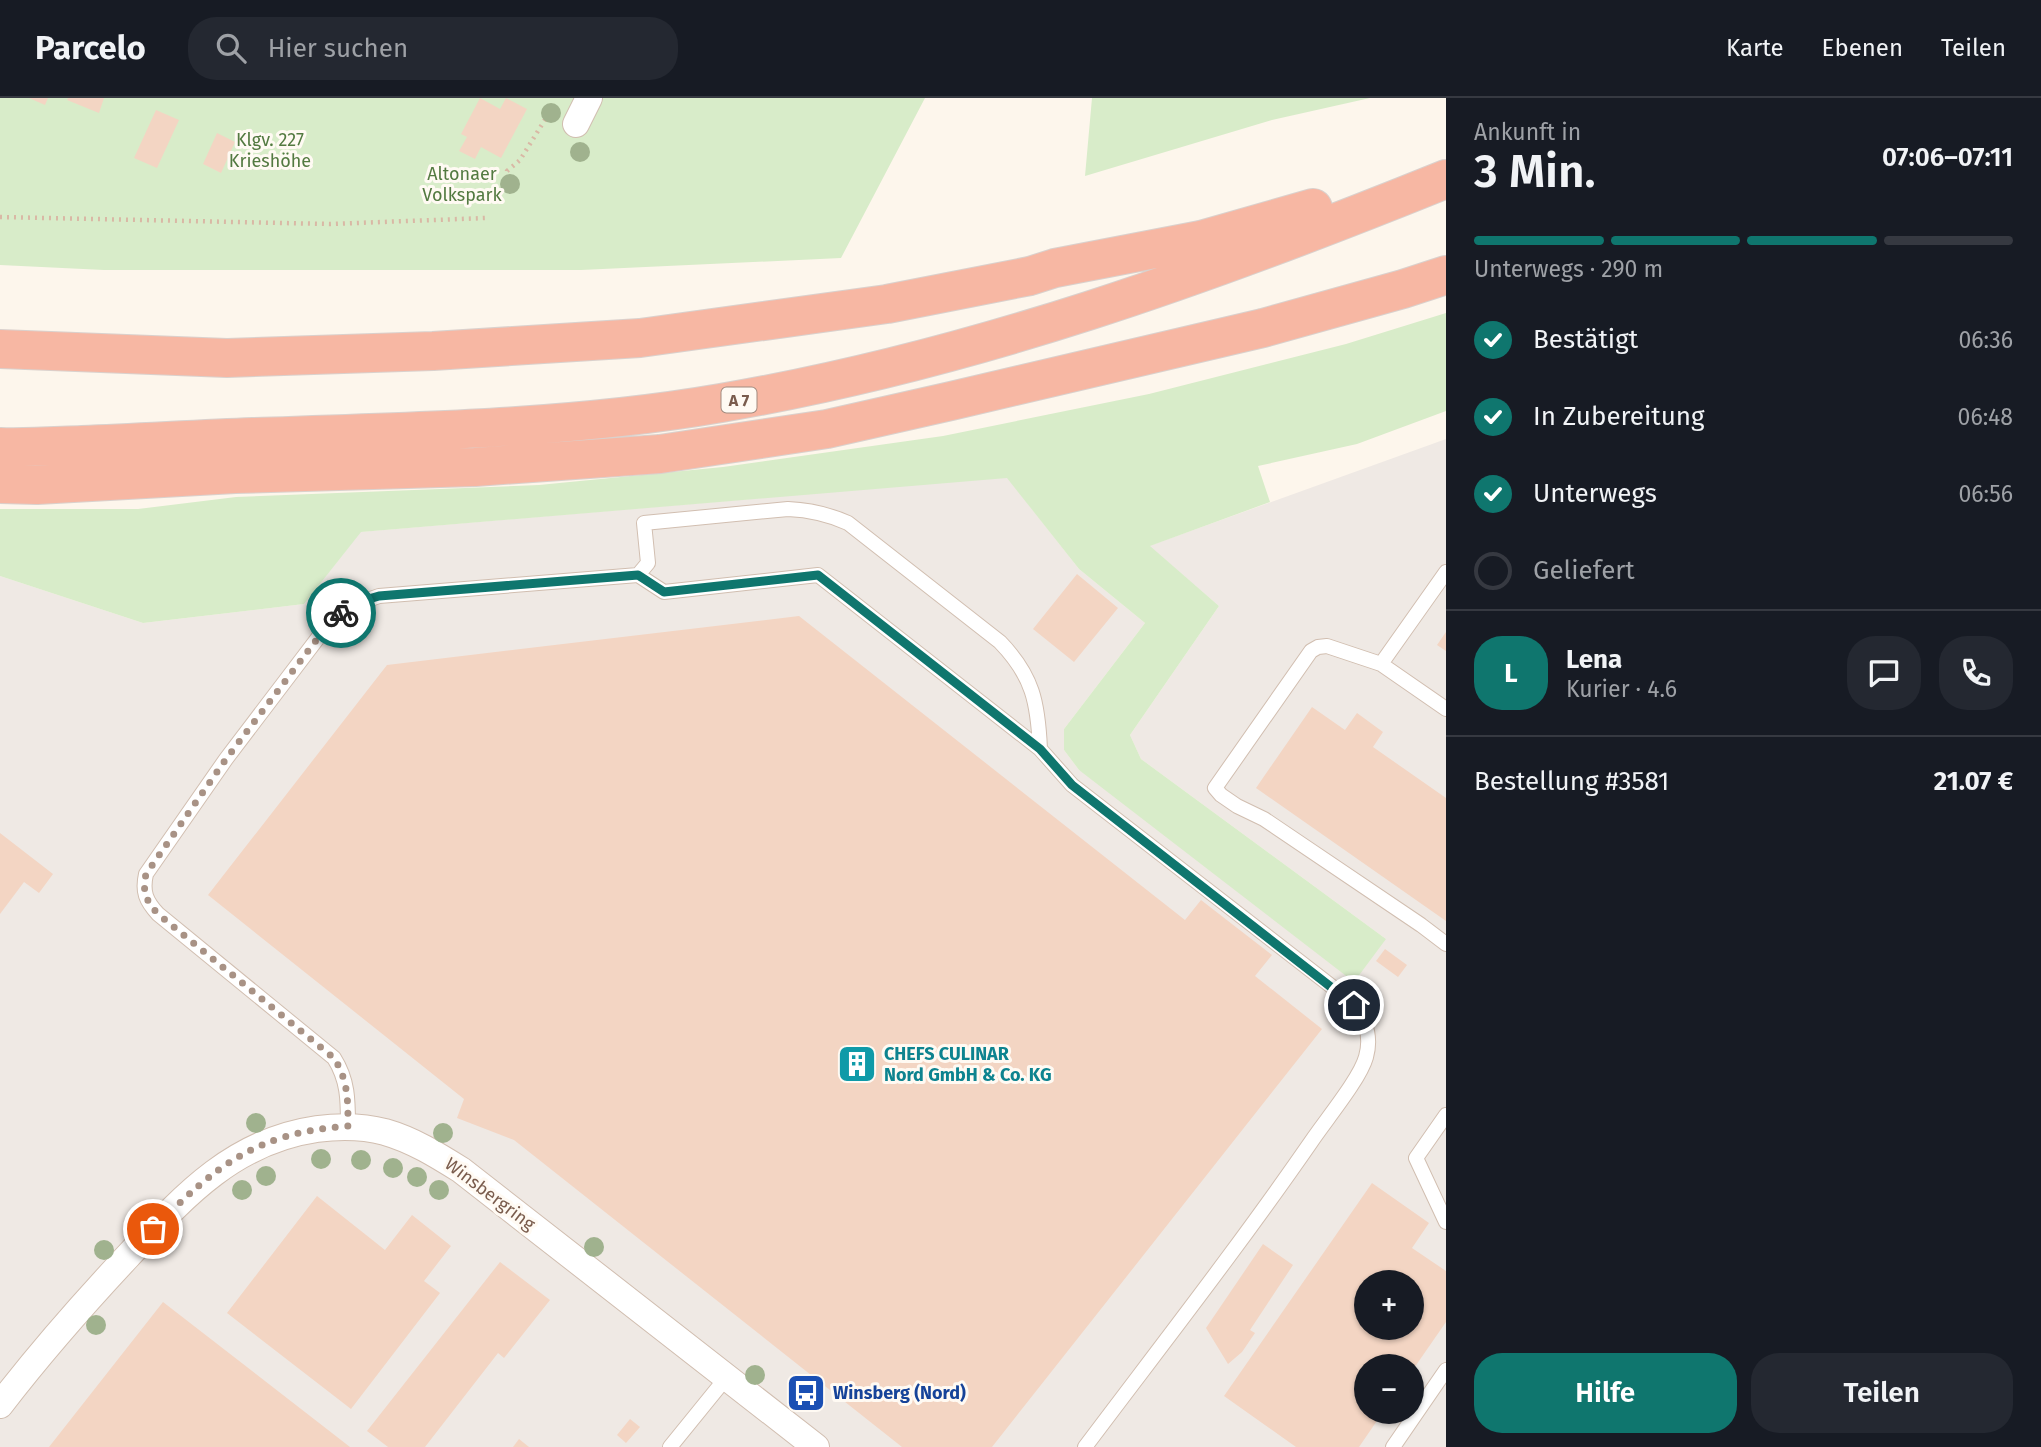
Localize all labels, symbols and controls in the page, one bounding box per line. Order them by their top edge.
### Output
search box [188,17,678,80]
text: Parcelo [35,28,146,68]
icon: search [212,29,250,67]
text: Hier suchen [268,33,408,64]
text: Karte [1726,34,1784,62]
text: Ebenen [1822,34,1903,62]
text: Teilen [1941,34,2006,62]
text: Ankunft in [1474,118,1581,146]
park label: Klgv. 227 Krieshöhe [229,129,311,172]
text: 07:06–07:11 [1882,142,2013,173]
text: 3 Min. [1474,144,1596,199]
park label: Altonaer Volkspark [422,163,502,206]
text: Unterwegs · 290 m [1474,255,1663,283]
icon: check [1474,321,1512,359]
text: Bestätigt [1533,324,1638,355]
text: 06:36 [1958,326,2013,354]
road number: A 7 [722,388,756,412]
icon: check [1474,398,1512,436]
text: In Zubereitung [1533,401,1705,432]
text: 06:48 [1958,403,2013,431]
icon: check [1474,475,1512,513]
text: Unterwegs [1533,478,1657,509]
text: 06:56 [1959,480,2013,508]
text: Geliefert [1533,555,1635,586]
courier [306,578,376,648]
icon: bike [322,594,360,632]
button: chat [1847,636,1921,710]
button: phone [1939,636,2013,710]
text: Lena [1566,644,1622,675]
text: L [1504,658,1518,689]
text: Kurier · 4.6 [1566,675,1677,703]
text: Bestellung #3581 [1474,766,1669,797]
text: 21.07 € [1934,766,2013,797]
pin [1324,975,1384,1035]
icon: home [1335,986,1373,1024]
building icon: CHEFS CULINAR Nord GmbH & Co. KG [836,1043,878,1085]
place label: CHEFS CULINAR Nord GmbH & Co. KG [884,1043,1052,1086]
street label: Winsbergring [441,1153,540,1235]
pin [123,1199,183,1259]
icon: bag [134,1210,172,1248]
map controls [1354,1270,1424,1424]
button: + [1354,1270,1424,1340]
button: Hilfe [1474,1353,1737,1433]
button: Teilen [1751,1353,2013,1433]
button: − [1354,1354,1424,1424]
bus stop icon: Winsberg (Nord) [785,1372,827,1414]
place label: Winsberg (Nord) [833,1382,966,1404]

